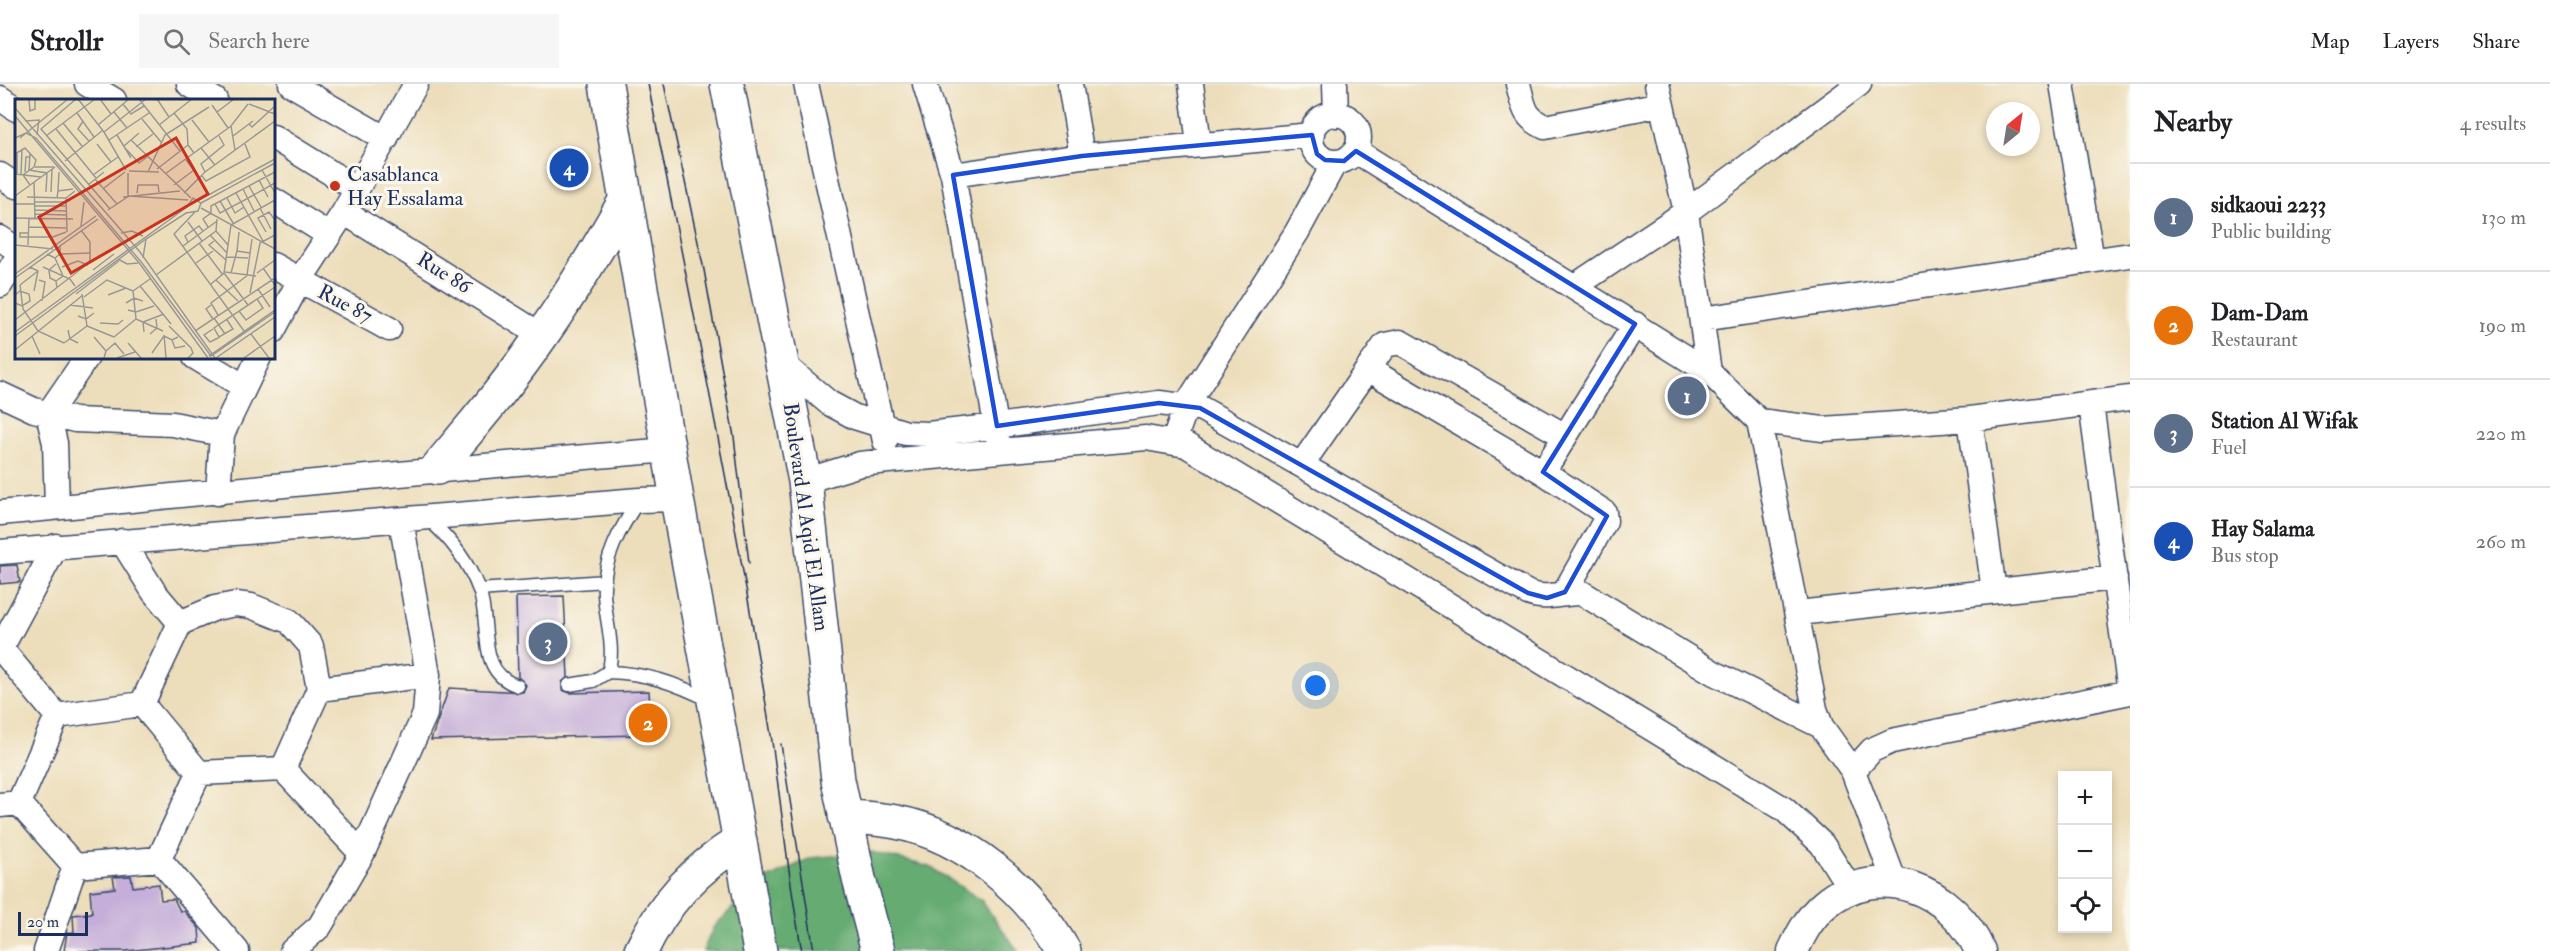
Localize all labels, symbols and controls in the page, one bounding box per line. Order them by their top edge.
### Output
search box [139,14,559,68]
text: Strollr [30,24,103,59]
icon: search [160,25,193,58]
text: Search here [208,27,310,55]
text: Map [2310,28,2350,55]
text: Layers [2383,28,2439,55]
text: Share [2472,28,2520,55]
inset map [15,99,274,358]
north arrow [1986,102,2040,156]
text: Nearby [2154,107,2232,139]
text: 4 results [2460,111,2526,136]
pin: 4 [550,146,588,190]
place label: Casablanca Hay Essalama [347,161,464,212]
marker: Casablanca Hay Essalama [328,179,342,193]
text: sidkaoui 2233 [2211,191,2326,219]
text: 1 [2170,205,2177,230]
text: 130 m [2481,205,2526,230]
text: Public building [2211,219,2331,244]
street label: Rue 86 [412,246,478,301]
street label: Rue 87 [313,278,377,330]
text: Dam-Dam [2211,299,2308,327]
text: 2 [2168,313,2179,338]
text: 190 m [2479,313,2526,338]
text: Restaurant [2211,327,2298,352]
pin: 1 [1668,374,1706,418]
street label: Boulevard Al Aqid El Allam [777,401,835,633]
text: Station Al Wifak [2211,407,2358,435]
text: 3 [2170,421,2177,446]
text: 220 m [2476,421,2526,446]
text: Fuel [2211,435,2247,460]
text: Hay Salama [2211,515,2314,543]
text: 4 [2168,529,2179,554]
text: 260 m [2476,529,2526,554]
text: Bus stop [2211,543,2279,568]
pin: 3 [528,620,568,664]
your location [1301,671,1330,700]
pin: 2 [628,700,668,746]
map controls [2058,771,2112,933]
button: + [2058,771,2112,825]
button: − [2058,825,2112,879]
button: locate [2058,879,2112,933]
scale bar [18,909,88,936]
text: 20 m [27,912,59,932]

